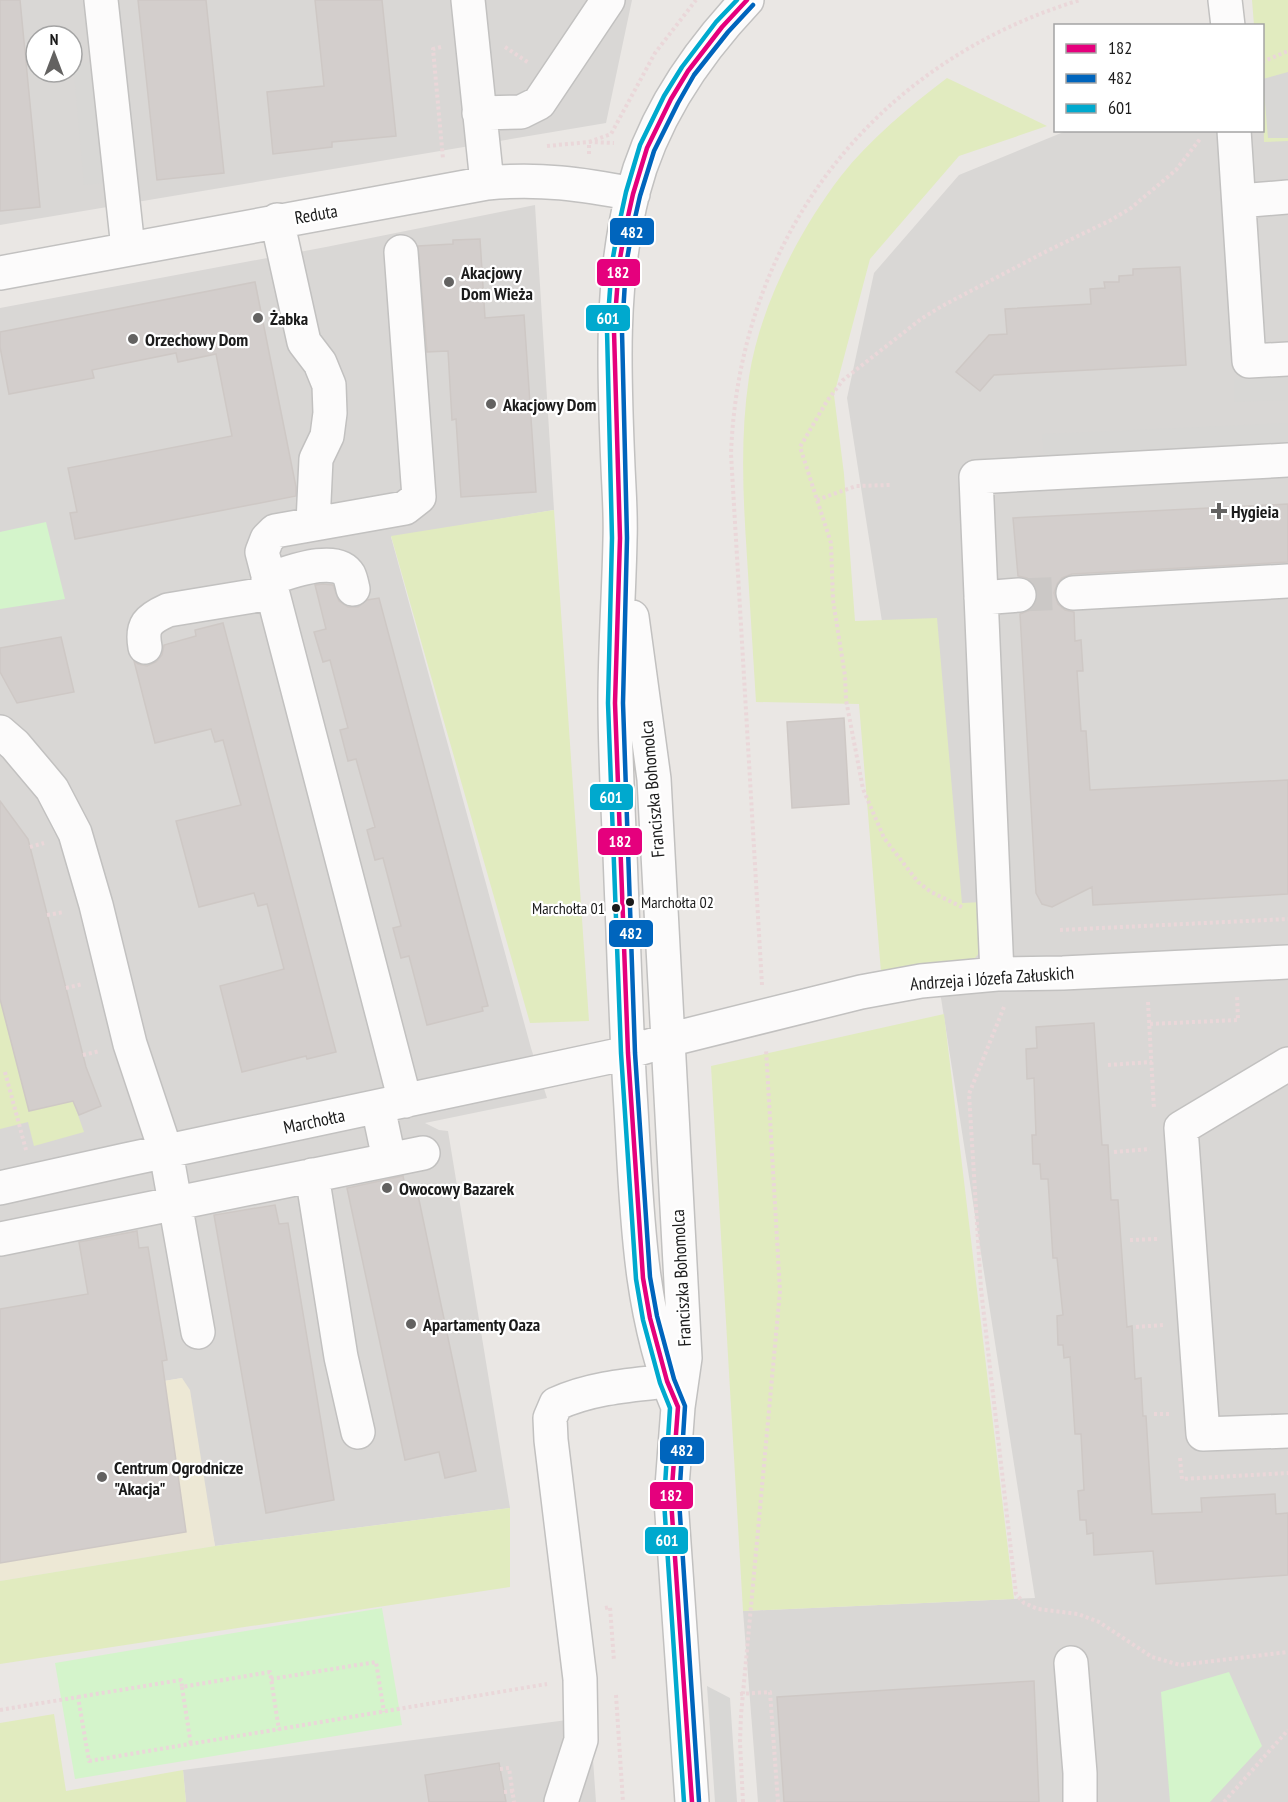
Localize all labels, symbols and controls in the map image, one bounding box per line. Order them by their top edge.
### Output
north arrow [24,24,84,84]
legend [1054,24,1264,132]
text: N [50,29,58,49]
text: 182 [1108,36,1132,59]
text: 482 [1108,66,1132,89]
text: 601 [1108,96,1132,119]
street label: Reduta [293,199,339,229]
line badge: 482 [609,217,655,246]
text: 482 [621,222,643,242]
line badge: 182 [596,258,641,287]
place label: Akacjowy Dom Wieża [460,261,533,305]
text: 182 [607,262,629,282]
marker: Akacjowy Dom Wieża [442,275,456,289]
line badge: 601 [585,304,631,332]
place label: Żabka [270,307,308,330]
text: 601 [597,308,619,328]
marker: Żabka [251,311,265,325]
place label: Orzechowy Dom [145,328,248,351]
marker: Orzechowy Dom [126,332,140,346]
place label: Akacjowy Dom [502,393,596,416]
marker: Akacjowy Dom [484,397,498,411]
place label: Hygieia [1231,500,1279,523]
marker: Hygieia [1212,504,1226,518]
street label: Franciszka Bohomolca [635,719,669,859]
line badge: 601 [589,783,634,811]
text: 601 [600,787,622,807]
line badge: 182 [597,827,643,856]
text: 182 [609,831,631,851]
place label: Marchołta 02 [641,892,714,912]
marker: Marchołta 02 [624,896,636,908]
place label: Marchołta 01 [532,898,605,918]
marker: Marchołta 01 [610,902,622,914]
line badge: 482 [608,919,654,948]
text: 482 [620,923,642,943]
street label: Andrzeja i Józefa Załuskich [909,961,1075,995]
street label: Marchołta [281,1103,347,1139]
place label: Owocowy Bazarek [399,1177,515,1200]
marker: Owocowy Bazarek [380,1181,394,1195]
street label: Franciszka Bohomolca [666,1209,696,1347]
place label: Apartamenty Oaza [422,1313,540,1336]
marker: Apartamenty Oaza [404,1317,418,1331]
line badge: 482 [659,1436,705,1465]
text: 482 [671,1440,693,1460]
place label: Centrum Ogrodnicze "Akacja" [114,1456,244,1500]
marker: Centrum Ogrodnicze "Akacja" [95,1470,109,1484]
line badge: 182 [649,1481,694,1510]
text: 182 [660,1485,682,1505]
line badge: 601 [644,1526,689,1555]
text: 601 [656,1530,678,1550]

